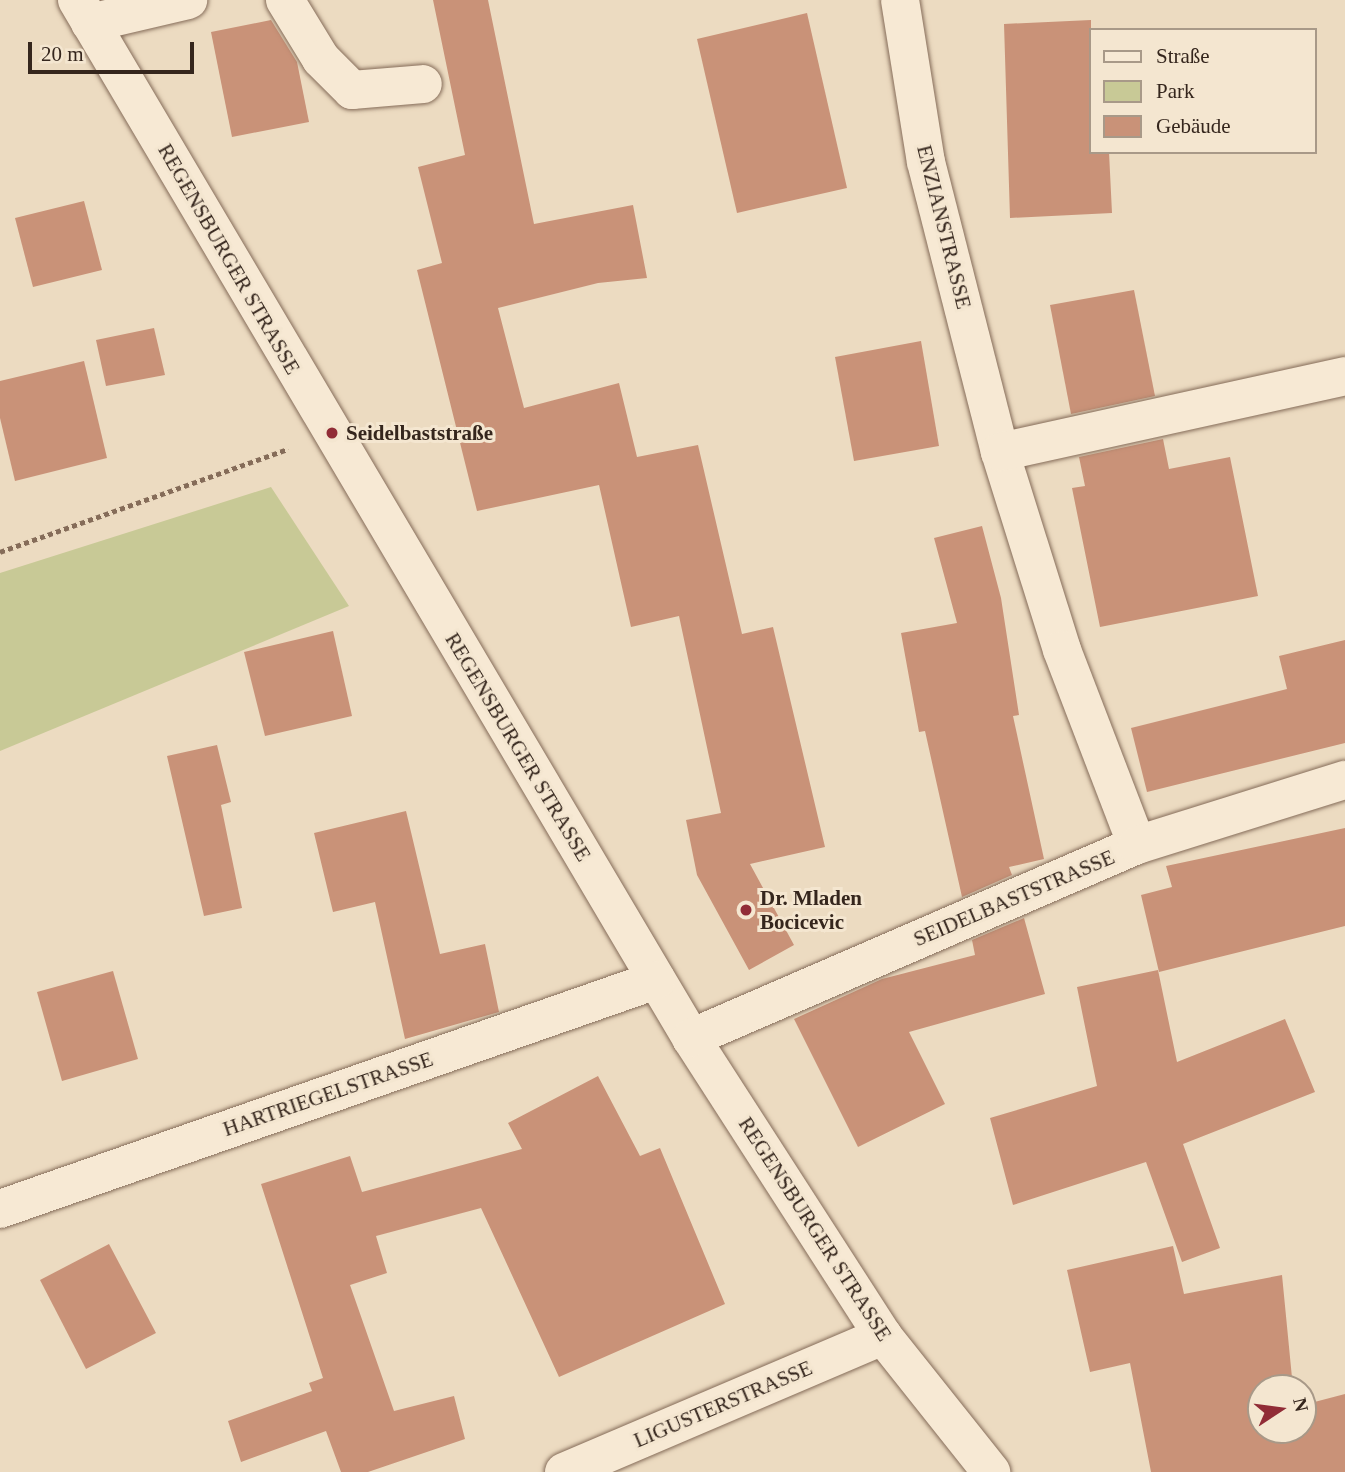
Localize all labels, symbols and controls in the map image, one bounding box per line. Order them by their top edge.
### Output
scale bar [32,28,198,72]
legend [1090,28,1317,154]
text: 20 m [41,42,84,66]
text: Straße [1156,44,1210,68]
text: Park [1156,79,1195,103]
text: Gebäude [1156,114,1231,138]
street label: REGENSBURGER STRASSE [153,139,305,379]
street label: ENZIANSTRASSE [911,142,977,312]
place label: Seidelbaststraße [346,420,493,446]
marker: Seidelbaststraße [324,425,340,441]
street label: REGENSBURGER STRASSE [440,628,596,866]
street label: SEIDELBASTSTRASSE [910,844,1118,952]
place label: Dr. Mladen Bocicevic [760,885,862,935]
marker: Dr. Mladen Bocicevic [738,902,754,918]
street label: HARTRIEGELSTRASSE [220,1046,436,1142]
street label: REGENSBURGER STRASSE [733,1112,897,1346]
street label: LIGUSTERSTRASSE [630,1355,816,1453]
north arrow [1247,1374,1317,1444]
text: N [1289,1396,1313,1414]

